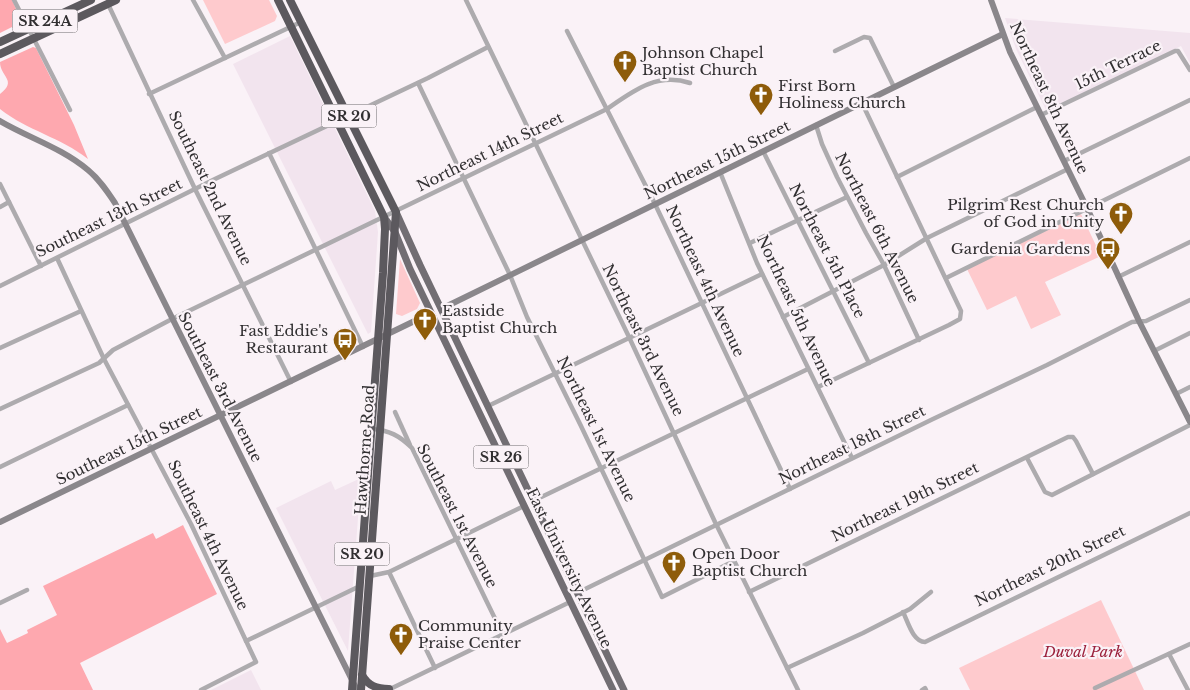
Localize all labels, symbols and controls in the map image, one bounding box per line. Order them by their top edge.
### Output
road number: SR 24A [12,10,78,32]
street label: Northeast 8th Avenue [1006,19,1093,177]
street label: 15th Terrace [1072,36,1164,94]
place label: Johnson Chapel Baptist Church [640,43,764,79]
church icon: Johnson Chapel Baptist Church [612,49,638,83]
place label: First Born Holiness Church [778,76,906,112]
church icon: First Born Holiness Church [748,82,774,116]
road number: SR 20 [322,104,376,128]
street label: Southeast 2nd Avenue [165,107,256,268]
street label: Northeast 14th Street [413,108,566,195]
street label: Northeast 15th Street [641,116,793,203]
street label: Northeast 6th Avenue [831,149,924,306]
street label: Southeast 13th Street [32,174,185,261]
street label: Northeast 5th Place [785,180,870,321]
place label: Pilgrim Rest Church of God in Unity [947,195,1104,231]
church icon: Pilgrim Rest Church of God in Unity [1108,201,1134,235]
street label: Northeast 4th Avenue [662,202,749,360]
street label: Northeast 5th Avenue [753,232,840,390]
bus stop icon: Gardenia Gardens [1095,236,1121,270]
place label: Gardenia Gardens [951,239,1090,258]
street label: Northeast 3rd Avenue [598,261,689,419]
place label: Eastside Baptist Church [442,301,557,337]
church icon: Eastside Baptist Church [412,307,438,341]
street label: Southeast 3rd Avenue [174,308,267,465]
place label: Fast Eddie's Restaurant [239,321,328,357]
bus stop icon: Fast Eddie's Restaurant [332,327,358,361]
street label: Northeast 1st Avenue [553,353,640,505]
street label: Hawthorne Road [350,384,379,516]
street label: Northeast 18th Street [775,401,929,488]
street label: Southeast 15th Street [53,402,205,489]
street label: Southeast 1st Avenue [413,441,502,591]
road number: SR 26 [474,446,528,468]
street label: Southeast 4th Avenue [164,457,253,613]
street label: Northeast 19th Street [828,457,982,545]
street label: East University Avenue [522,485,617,651]
street label: Northeast 20th Street [971,521,1128,610]
road number: SR 20 [334,542,390,566]
place label: Open Door Baptist Church [692,544,807,580]
church icon: Open Door Baptist Church [661,550,687,584]
place label: Community Praise Center [418,616,522,652]
church icon: Community Praise Center [388,622,414,656]
park label: Duval Park [1042,642,1123,661]

